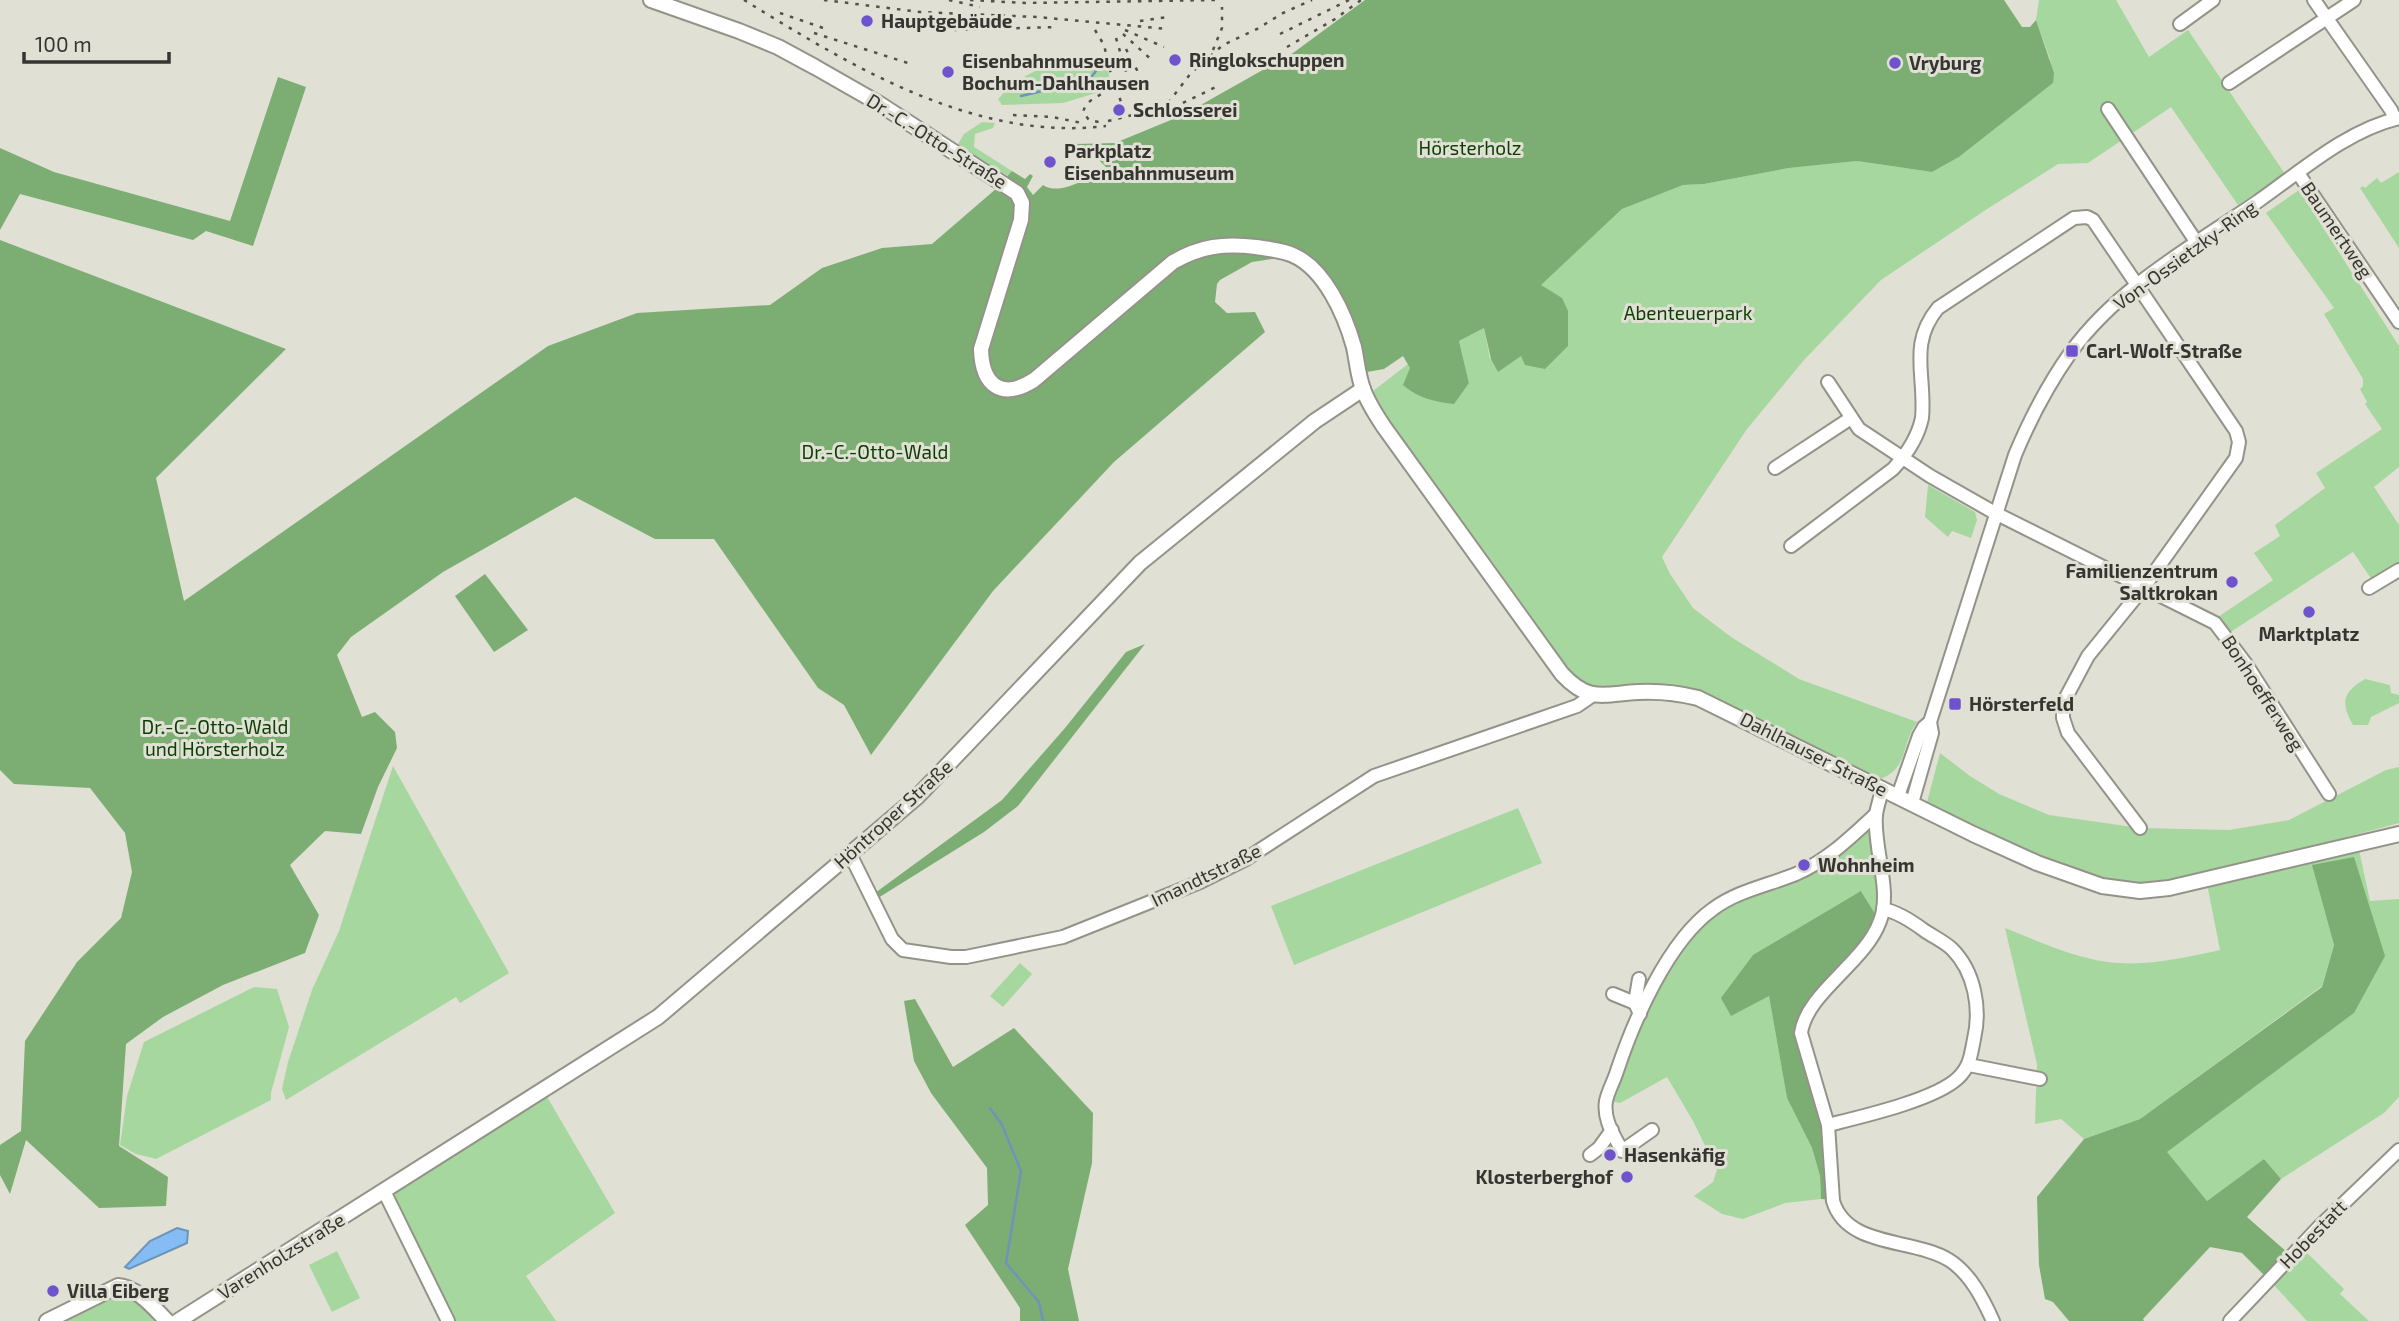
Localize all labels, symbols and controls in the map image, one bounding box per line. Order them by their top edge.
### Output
place label: Hauptgebäude [881,9,1013,32]
marker: Hauptgebäude [859,13,875,29]
scale bar [24,21,170,65]
text: 100 m [35,31,92,56]
place label: Ringlokschuppen [1189,48,1344,71]
place label: Eisenbahnmuseum Bochum-Dahlhausen [962,49,1150,94]
place label: Vryburg [1909,51,1981,75]
marker: Ringlokschuppen [1167,52,1183,68]
marker: Vryburg [1887,55,1903,71]
marker: Eisenbahnmuseum Bochum-Dahlhausen [940,64,956,80]
street label: Dr.-C.-Otto-Straße [863,88,1012,193]
place label: Schlosserei [1133,98,1237,121]
marker: Schlosserei [1111,102,1127,118]
park label: Hörsterholz [1419,136,1521,159]
place label: Parkplatz Eisenbahnmuseum [1064,139,1234,184]
marker: Parkplatz Eisenbahnmuseum [1042,154,1058,170]
street label: Baumertweg [2297,177,2378,283]
street label: Von-Ossietzky-Ring [2109,195,2261,314]
park label: Abenteuerpark [1624,301,1753,324]
place label: Carl-Wolf-Straße [2086,339,2242,362]
marker: Carl-Wolf-Straße [2064,343,2080,359]
park label: Dr.-C.-Otto-Wald [802,440,948,463]
place label: Familienzentrum Saltkrokan [2065,559,2218,604]
marker: Familienzentrum Saltkrokan [2224,574,2240,590]
marker: Marktplatz [2301,604,2317,620]
place label: Marktplatz [2259,622,2360,645]
street label: Bonhoefferweg [2217,631,2310,755]
place label: Hörsterfeld [1969,692,2074,715]
marker: Hörsterfeld [1947,696,1963,712]
street label: Dahlhauser Straße [1737,706,1892,801]
park label: Dr.-C.-Otto-Wald und Hörsterholz [142,715,288,760]
street label: Höntroper Straße [829,754,957,873]
street label: Imandtstraße [1147,838,1264,911]
place label: Wohnheim [1818,853,1914,876]
marker: Wohnheim [1796,857,1812,873]
place label: Hasenkäfig [1624,1143,1725,1166]
marker: Hasenkäfig [1602,1147,1618,1163]
place label: Klosterberghof [1475,1165,1614,1188]
marker: Klosterberghof [1619,1169,1635,1185]
street label: Hobestatt [2274,1195,2351,1273]
street label: Varenholzstraße [213,1207,348,1304]
place label: Villa Eiberg [67,1279,169,1302]
marker: Villa Eiberg [45,1283,61,1299]

